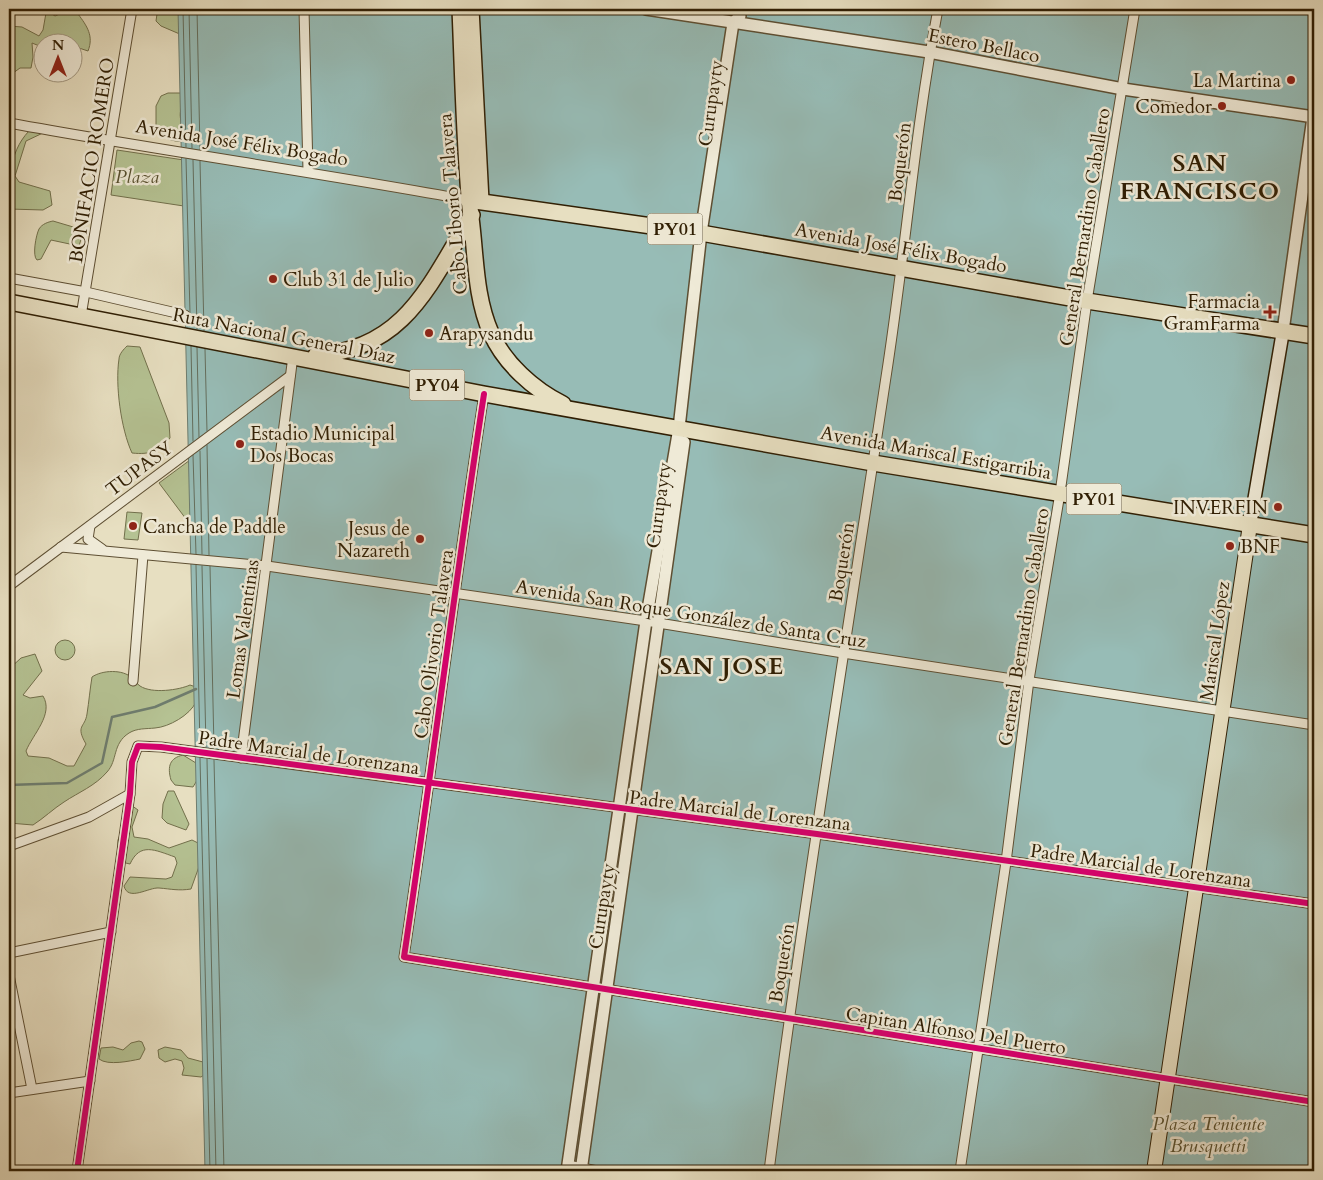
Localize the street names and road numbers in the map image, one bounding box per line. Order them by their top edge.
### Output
street label: Estero Bellaco [926,22,1042,70]
street label: BONIFACIO ROMERO [63,56,121,265]
street label: Curupayty [692,58,730,148]
street label: General Bernardino Caballero [1053,106,1117,348]
street label: Cabo Liborio Talavera [432,112,474,296]
street label: Avenida José Félix Bogado [134,113,350,173]
street label: Boquerón [882,120,918,204]
road number: PY01 [648,213,702,244]
street label: Avenida José Félix Bogado [793,217,1009,279]
street label: Ruta Nacional General Díaz [170,302,398,370]
road number: PY04 [410,370,464,400]
street label: Avenida Mariscal Estigarribia [818,420,1053,486]
street label: TUPASY [101,434,179,503]
street label: Curupayty [640,460,678,550]
road number: PY01 [1066,484,1122,514]
street label: General Bernardino Caballero [992,506,1056,748]
street label: Boquerón [823,520,861,604]
street label: Cabo Olivorio Talavera [408,548,460,741]
street label: Lomas Valentinas [220,558,266,701]
street label: Avenida San Roque González de Santa Cruz [514,573,869,655]
street label: Mariscal López [1194,579,1236,703]
street label: Padre Marcial de Lorenzana [197,725,421,781]
street label: Padre Marcial de Lorenzana [628,784,852,837]
street label: Padre Marcial de Lorenzana [1029,838,1253,894]
street label: Curupayty [582,861,622,951]
street label: Boquerón [763,921,801,1005]
street label: Capitan Alfonso Del Puerto [844,1001,1068,1061]

